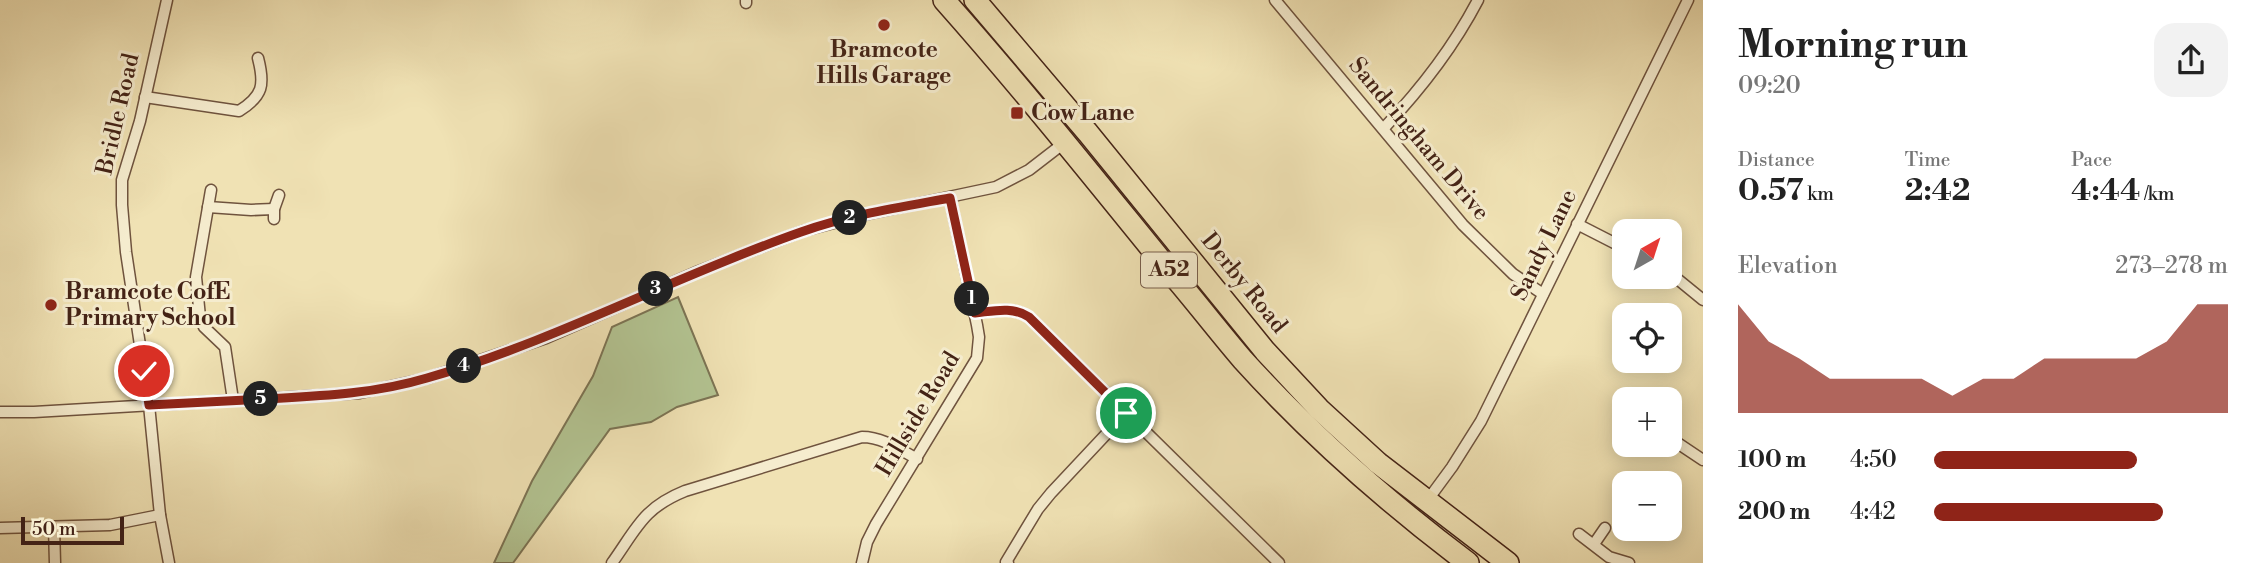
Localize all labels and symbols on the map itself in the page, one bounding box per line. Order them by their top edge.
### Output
marker: Bramcote Hills Garage [876,17,892,33]
place label: Bramcote Hills Garage [817,36,951,90]
street label: Bridle Road [90,51,146,178]
street label: Sandringham Drive [1343,52,1495,226]
place label: Cow Lane [1031,99,1135,127]
marker: Cow Lane [1009,105,1025,121]
street label: Sandy Lane [1505,185,1583,305]
pin: 2 [832,200,868,235]
north arrow [1612,219,1682,289]
street label: Derby Road [1195,227,1293,339]
road number: A52 [1141,252,1197,288]
pin: 3 [638,272,674,306]
place label: Bramcote CofE Primary School [65,278,236,332]
pin: 1 [954,282,990,316]
marker: Bramcote CofE Primary School [43,297,59,313]
pin [114,341,174,401]
street label: Hillside Road [870,347,966,481]
pin: 4 [447,348,482,384]
pin: 5 [244,382,278,416]
pin [1096,383,1156,443]
scale bar [21,514,124,546]

